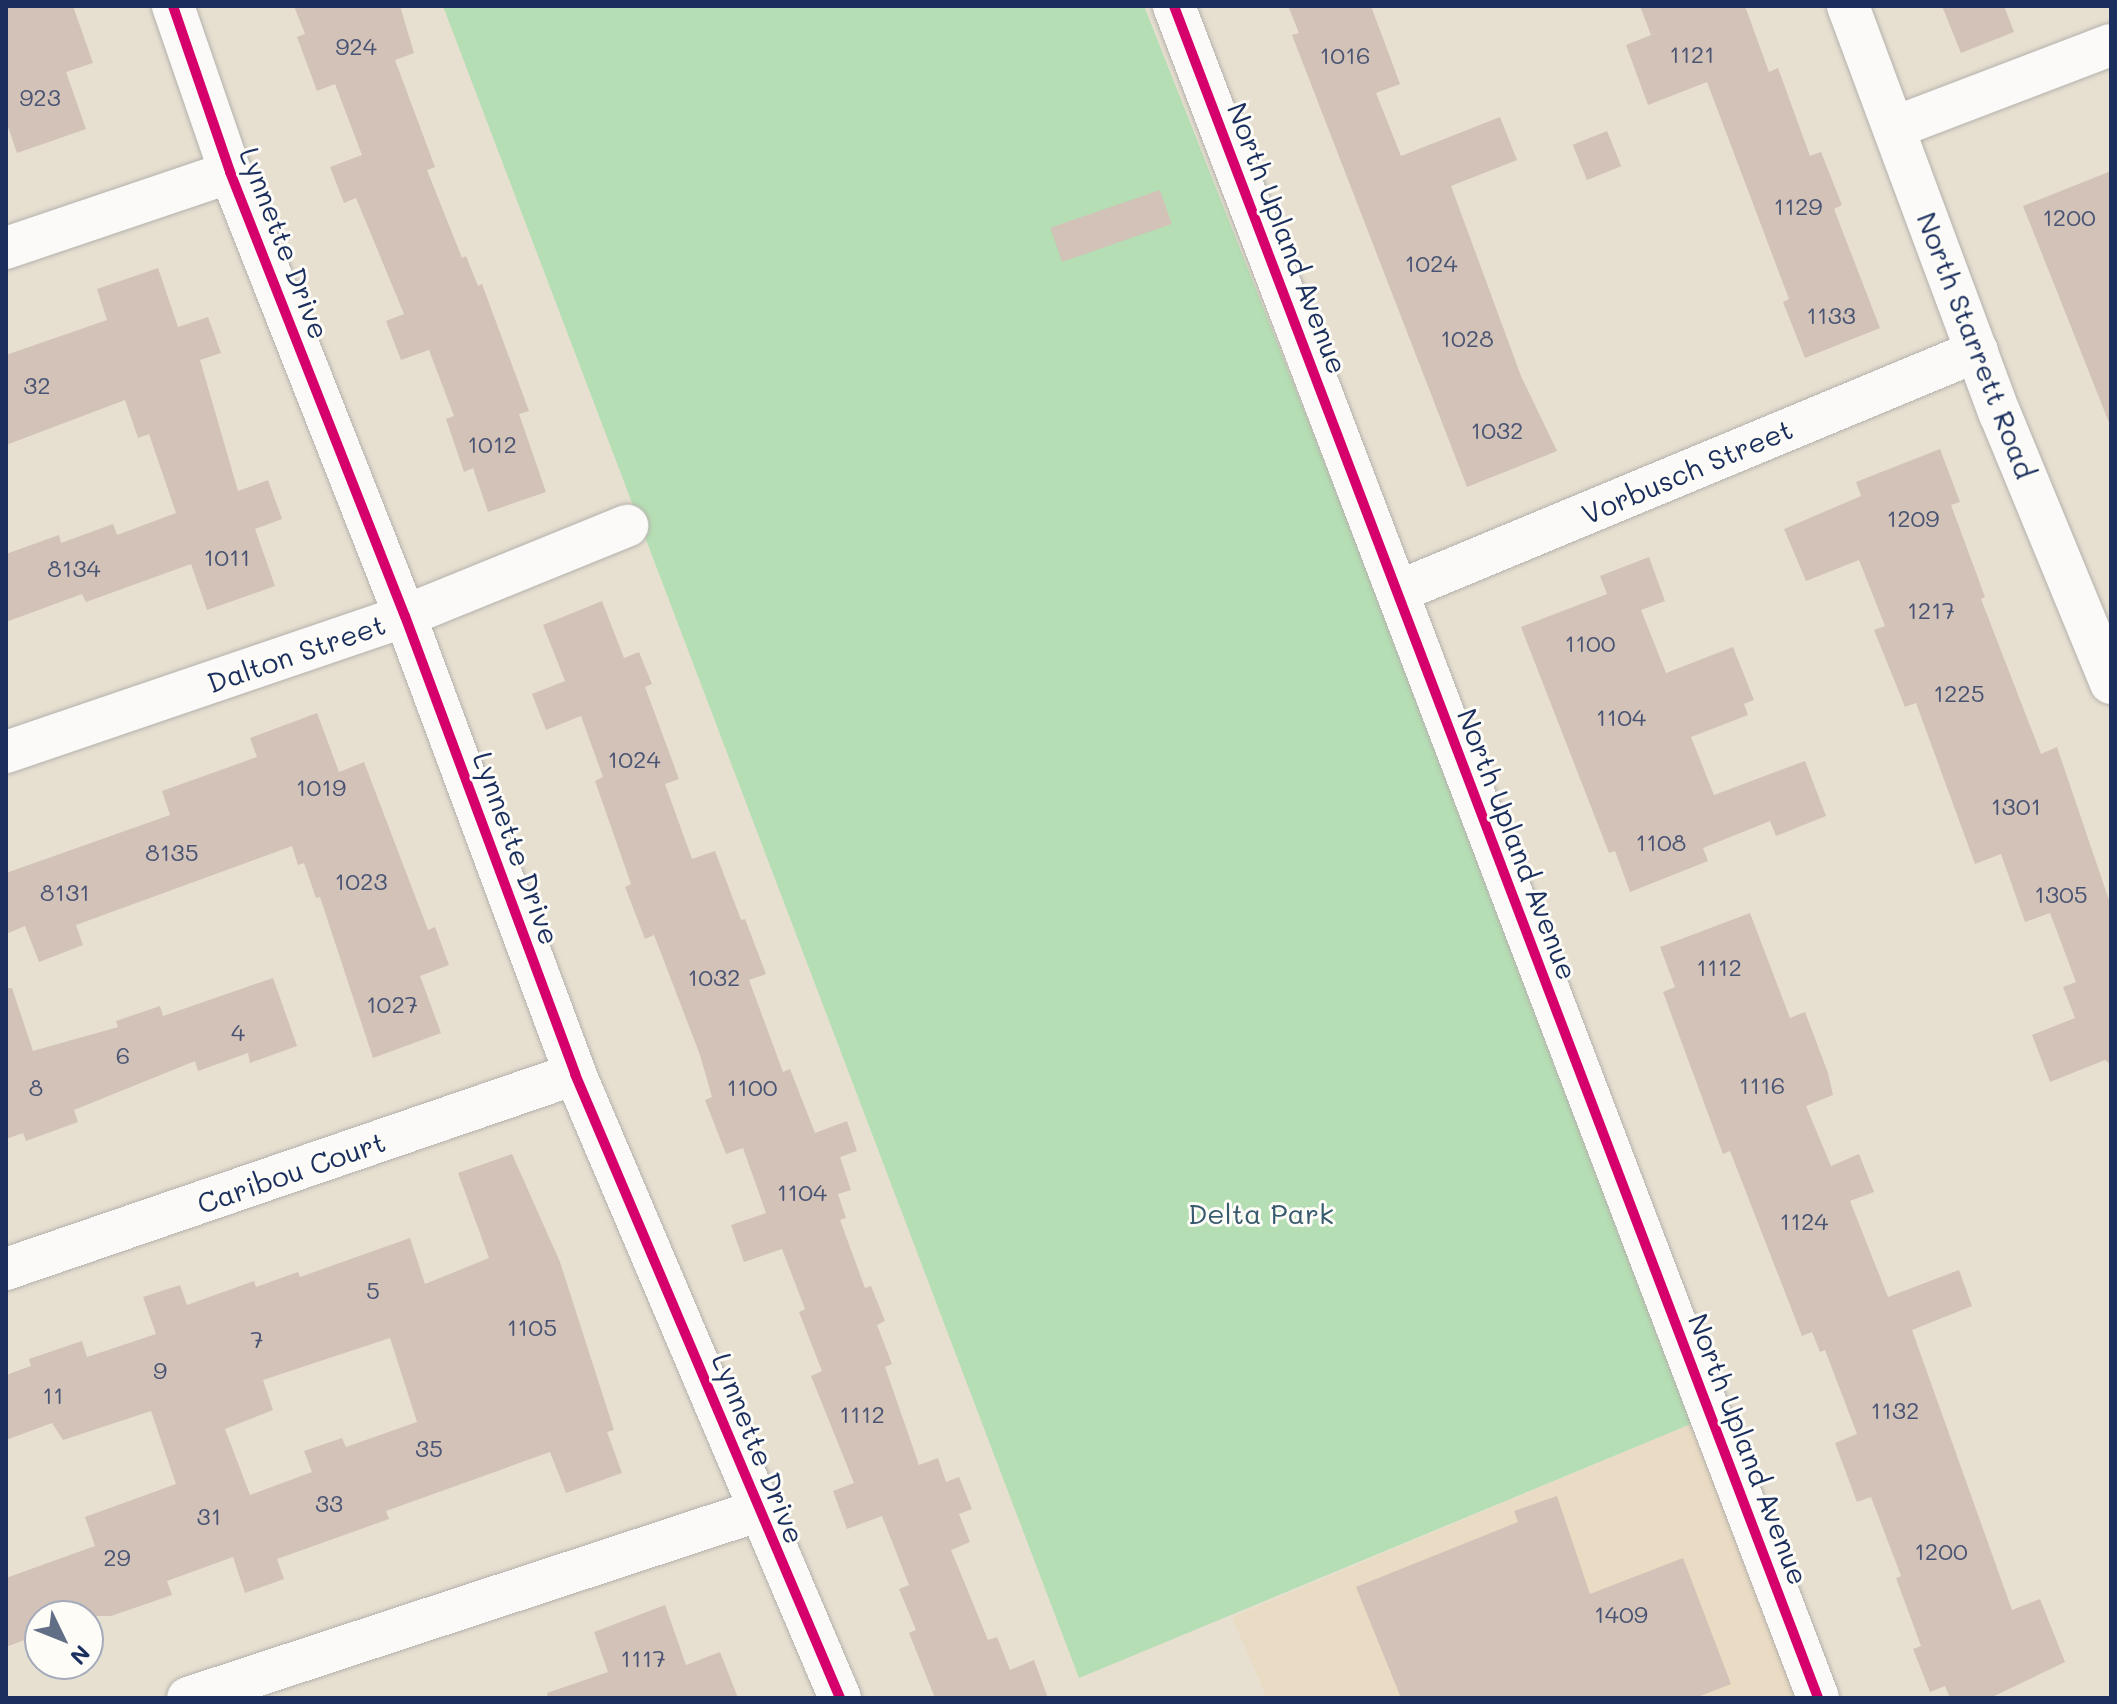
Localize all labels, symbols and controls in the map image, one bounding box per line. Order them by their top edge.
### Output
house number: 924 [335,32,377,60]
house number: 1121 [1669,40,1715,68]
house number: 1016 [1320,41,1370,69]
house number: 923 [19,83,61,111]
street label: North Upland Avenue [1221,98,1355,378]
street label: Lynnette Drive [233,142,337,344]
house number: 1129 [1773,192,1823,220]
house number: 1200 [2042,203,2096,231]
street label: North Starrett Road [1911,207,2043,483]
house number: 1024 [1405,249,1457,277]
house number: 1133 [1806,301,1856,329]
house number: 1028 [1440,324,1494,352]
house number: 32 [23,371,51,399]
street label: Vorbusch Street [1577,411,1797,531]
house number: 1032 [1471,416,1523,444]
house number: 1012 [467,430,517,458]
house number: 1209 [1886,504,1940,532]
house number: 1011 [204,543,250,571]
house number: 8134 [47,554,101,582]
house number: 1217 [1907,596,1955,624]
street label: Dalton Street [202,607,390,699]
house number: 1100 [1564,629,1616,657]
house number: 1225 [1933,679,1985,707]
house number: 1104 [1596,703,1646,731]
street label: North Upland Avenue [1451,704,1585,984]
house number: 1024 [608,745,660,773]
street label: Lynnette Drive [467,747,567,949]
house number: 1019 [296,773,346,801]
house number: 1301 [1991,792,2041,820]
house number: 1108 [1636,828,1686,856]
house number: 8135 [145,838,199,866]
house number: 1023 [335,867,387,895]
house number: 8131 [40,878,90,906]
house number: 1305 [2034,880,2088,908]
house number: 1112 [1696,953,1742,981]
house number: 1032 [688,963,740,991]
house number: 1027 [366,990,418,1018]
house number: 4 [231,1018,245,1046]
house number: 6 [116,1041,130,1069]
house number: 1116 [1739,1071,1785,1099]
house number: 8 [29,1073,43,1101]
house number: 1100 [726,1073,778,1101]
street label: Caribou Court [192,1124,390,1220]
house number: 1104 [777,1178,827,1206]
park label: Delta Park [1188,1196,1334,1230]
house number: 1124 [1780,1207,1828,1235]
house number: 5 [366,1276,380,1304]
street label: North Upland Avenue [1682,1309,1816,1589]
house number: 1105 [507,1313,557,1341]
house number: 7 [250,1325,264,1353]
street label: Lynnette Drive [705,1348,813,1548]
house number: 9 [153,1356,167,1384]
house number: 11 [42,1381,64,1409]
house number: 1132 [1871,1396,1919,1424]
house number: 1112 [839,1400,885,1428]
house number: 35 [415,1434,443,1462]
house number: 33 [315,1489,343,1517]
house number: 31 [197,1502,221,1530]
house number: 1200 [1914,1537,1968,1565]
house number: 29 [103,1543,131,1571]
north arrow [24,1600,104,1680]
house number: 1409 [1594,1600,1648,1628]
text: N [64,1639,97,1671]
house number: 1117 [620,1644,666,1672]

